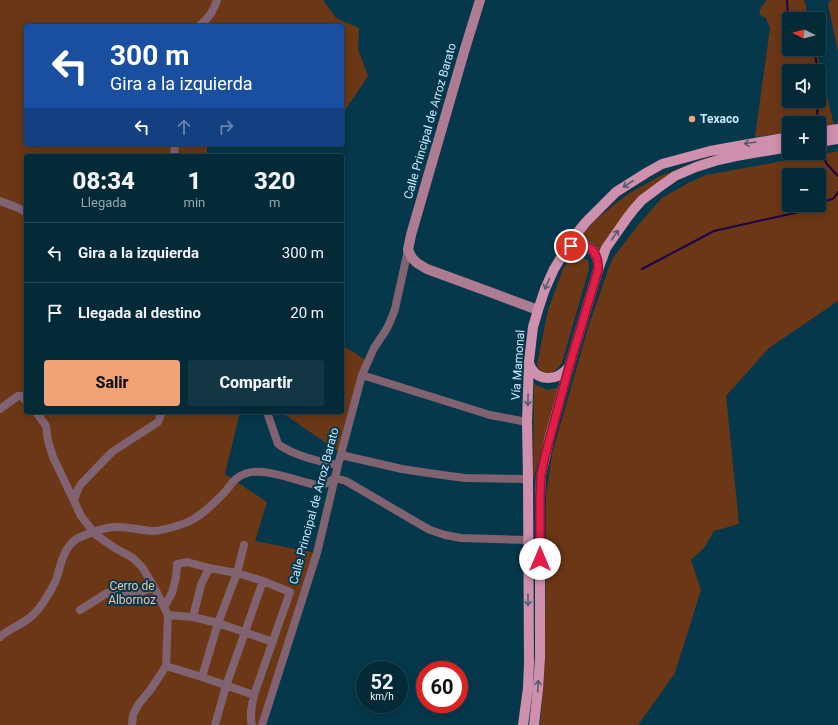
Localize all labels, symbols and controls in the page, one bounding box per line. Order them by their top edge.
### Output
north arrow [782,12,826,56]
map controls [782,12,826,212]
text: 300 m [110,39,189,72]
icon: left [44,40,96,92]
street label: Calle Principal de Arroz Barato [401,41,459,201]
button: sound [782,64,826,108]
text: Gira a la izquierda [110,73,253,94]
place label: Texaco [700,112,739,126]
marker: Texaco [687,114,697,124]
icon: left [131,116,153,138]
icon: ahead [173,116,195,138]
icon: right [215,116,237,138]
button: + [782,116,826,160]
one-way arrow [744,140,757,148]
text: 08:34 [73,167,135,195]
text: 1 [187,167,201,195]
text: 320 [254,167,295,195]
button: − [782,168,826,212]
one-way arrow [623,180,634,188]
text: Llegada [81,195,127,210]
text: min [184,195,205,210]
text: m [269,195,280,210]
pin [554,229,588,263]
one-way arrow [611,230,619,241]
icon: arrive [560,235,582,257]
icon: left [44,242,66,264]
text: Gira a la izquierda [78,244,199,262]
text: 300 m [282,244,324,262]
one-way arrow [543,278,550,290]
icon: arrive [44,302,66,324]
text: Llegada al destino [78,304,201,322]
text: 20 m [290,304,324,322]
street label: Vía Mamonal [509,329,527,401]
button: Salir [44,360,180,406]
button: Compartir [188,360,324,406]
one-way arrow [524,393,532,406]
street label: Calle Principal de Arroz Barato [286,426,342,586]
position arrow [519,538,561,580]
park label: Cerro de Albornoz [108,579,156,607]
one-way arrow [524,593,532,606]
speed limit sign: 60 [416,661,468,713]
text: 52 [371,670,393,694]
one-way arrow [535,680,542,693]
text: km/h [370,691,394,702]

